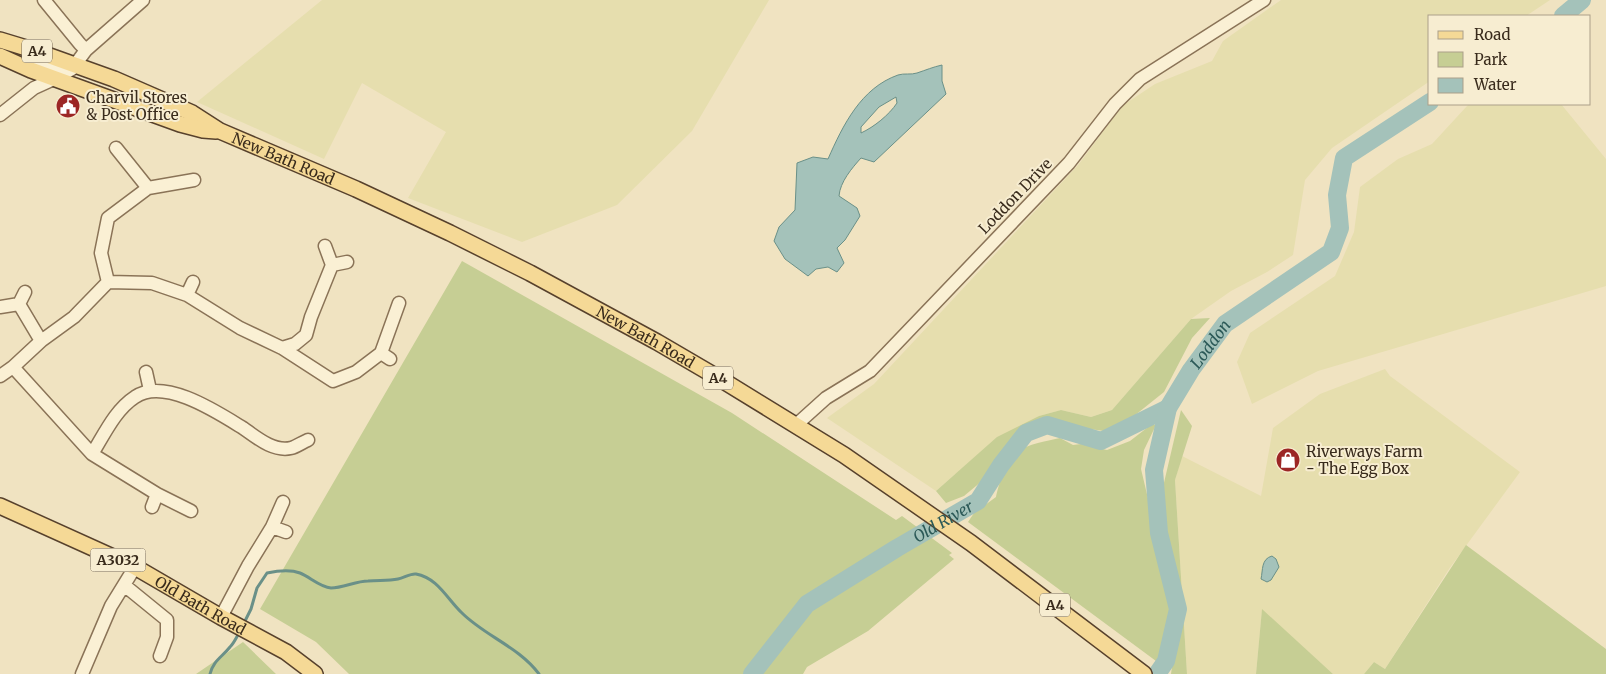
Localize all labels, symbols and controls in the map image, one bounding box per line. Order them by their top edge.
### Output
legend [1428,15,1591,105]
text: Road [1474,25,1510,44]
road number: A4 [22,40,52,62]
text: Park [1474,50,1508,69]
text: Water [1473,75,1517,94]
place label: Charvil Stores & Post Office [86,88,187,124]
public building icon: Charvil Stores & Post Office [55,93,81,119]
street label: New Bath Road [229,128,338,188]
street label: Loddon Drive [974,154,1056,238]
street label: New Bath Road [593,301,698,372]
water label: Loddon [1186,316,1235,372]
road number: A4 [703,366,733,389]
place label: Riverways Farm - The Egg Box [1306,442,1423,478]
shop icon: Riverways Farm - The Egg Box [1275,447,1301,473]
water label: Old River [909,496,977,547]
road number: A3032 [90,548,146,572]
street label: Old Bath Road [152,571,250,638]
road number: A4 [1040,594,1070,616]

